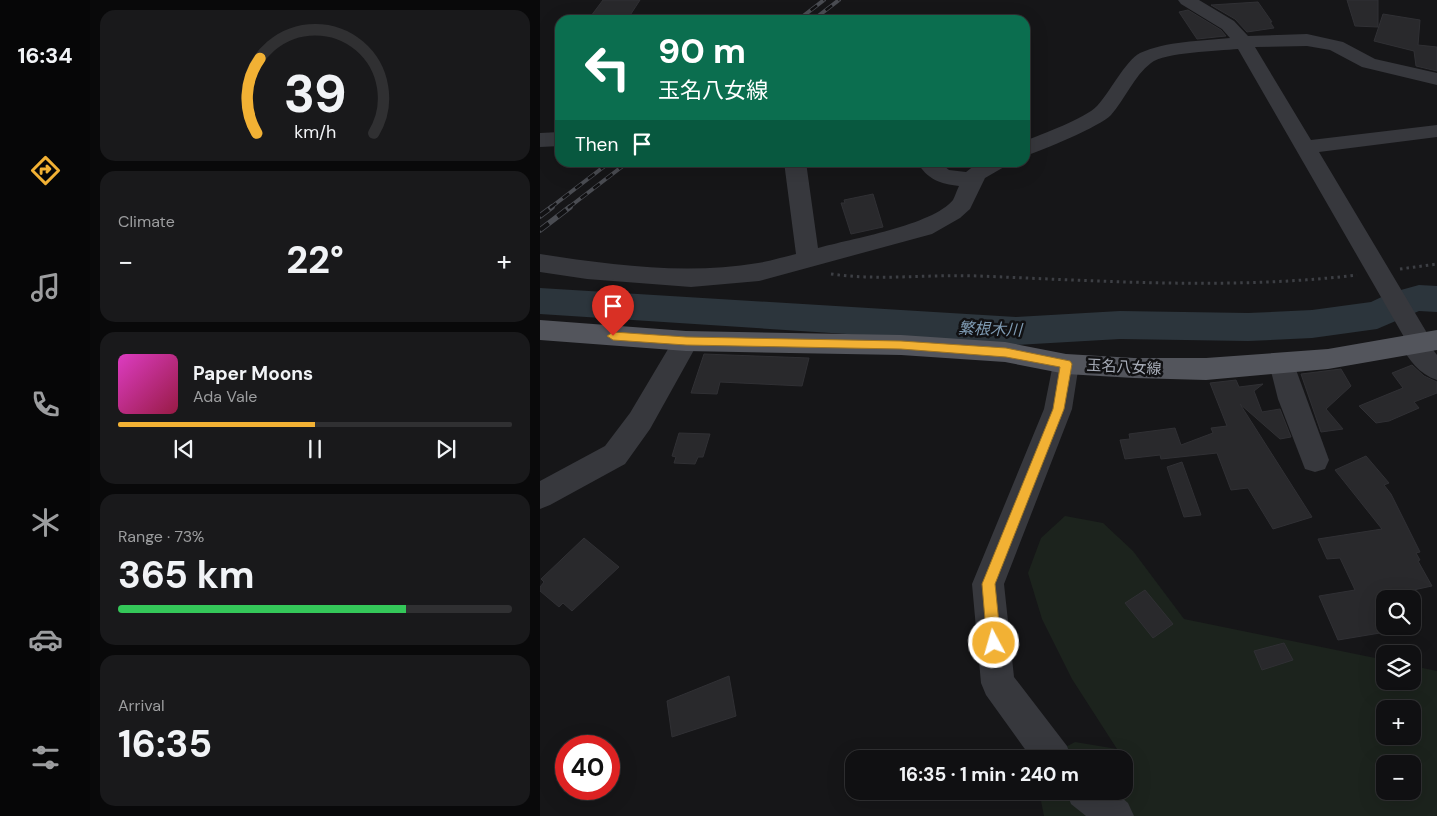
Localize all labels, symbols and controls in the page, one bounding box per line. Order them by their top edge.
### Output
text: 90 m [658,28,746,74]
icon: left [575,35,640,100]
text: 16:34 [17,41,73,70]
text: 39 [283,60,347,128]
text: 玉名八女線 [658,76,768,105]
text: km/h [294,120,336,144]
icon: arrive [628,130,656,158]
text: Then [575,132,618,157]
icon: directions [28,153,63,188]
text: Climate [118,211,175,232]
text: 22° [286,235,344,285]
text: − [118,243,133,280]
text: + [497,243,512,280]
icon: music [28,270,63,305]
pin [592,285,634,336]
icon: arrive [599,292,627,320]
water label: 繁根木川 [958,317,1024,341]
street label: 玉名八女線 [1086,355,1162,379]
text: Paper Moons [193,361,313,386]
text: Ada Vale [193,386,257,407]
icon: phone [28,387,63,422]
icon: previous [170,435,198,463]
icon: pause [301,435,329,463]
icon: next [432,435,460,463]
icon: climate [28,505,63,540]
text: Range · 73% [118,526,204,547]
text: 365 km [118,550,255,600]
map controls [1376,590,1421,800]
button: search [1376,590,1421,635]
position arrow [967,616,1019,668]
icon: car [28,622,63,657]
button: layers [1376,645,1421,690]
text: Arrival [118,695,165,716]
button: + [1376,700,1421,745]
text: 16:35 [118,719,212,769]
speed limit sign: 40 [555,735,620,800]
icon: filters [28,740,63,775]
button: − [1376,755,1421,800]
text: 16:35 · 1 min · 240 m [899,762,1079,787]

